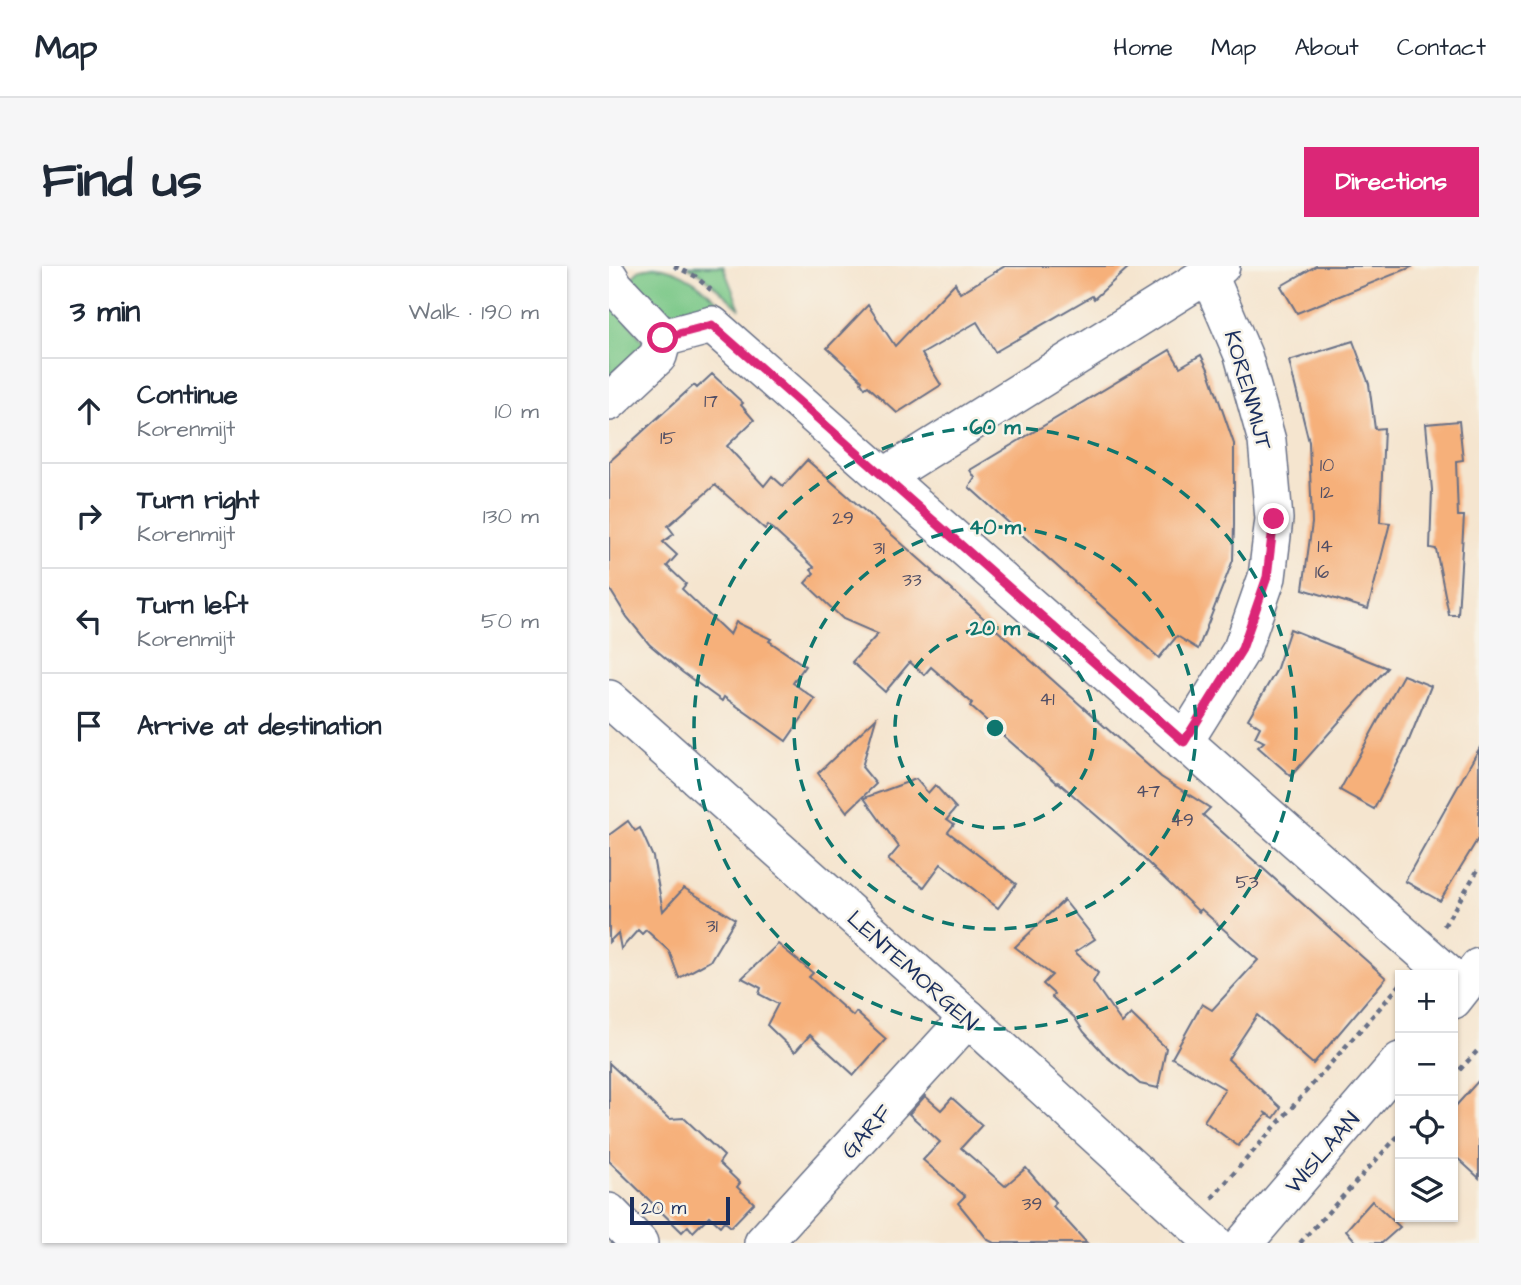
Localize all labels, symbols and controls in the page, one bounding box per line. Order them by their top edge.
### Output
text: Map [35,25,97,71]
text: Home [1113,31,1173,65]
text: Map [1211,31,1256,65]
text: About [1294,31,1359,65]
text: Contact [1397,31,1486,65]
button: Directions [1304,147,1479,217]
text: Find us [42,148,202,216]
text: 3 min [70,291,140,333]
text: Walk · 190 m [409,296,539,328]
route start [647,322,678,353]
street label: KORENMIJT [1216,327,1281,454]
text: Continue [137,377,238,413]
house number: 17 [704,388,718,415]
icon: ahead [70,392,108,430]
text: 10 m [494,395,539,427]
text: Korenmijt [137,413,235,445]
text: 60 m [969,413,1021,442]
house number: 15 [660,425,676,452]
house number: 10 [1320,452,1334,479]
house number: 12 [1320,479,1334,506]
text: Turn right [137,482,259,518]
icon: right [70,497,108,535]
text: 130 m [483,500,539,532]
route end [1258,503,1289,534]
house number: 29 [832,505,854,532]
text: 40 m [969,513,1022,542]
text: Korenmijt [137,518,235,550]
house number: 14 [1317,533,1333,560]
house number: 31 [873,535,886,562]
house number: 16 [1315,559,1329,586]
house number: 33 [902,567,922,594]
text: Turn left [137,587,248,623]
icon: left [70,602,108,640]
text: 50 m [481,605,539,637]
text: 20 m [969,614,1021,643]
text: Korenmijt [137,623,235,655]
house number: 41 [1039,686,1055,713]
icon: arrive [70,707,108,745]
text: Arrive at destination [137,708,382,744]
centre of rings [983,716,1007,740]
house number: 47 [1136,778,1161,805]
house number: 49 [1170,807,1194,834]
house number: 53 [1235,869,1259,896]
street label: LENTEMORGEN [840,903,985,1038]
house number: 31 [706,913,719,940]
map controls [1395,970,1458,1222]
button: + [1395,970,1458,1033]
button: − [1395,1033,1458,1096]
button: locate [1395,1096,1458,1159]
street label: GARF [834,1098,900,1166]
street label: WISLAAN [1278,1105,1368,1201]
button: layers [1395,1159,1458,1222]
house number: 39 [1022,1191,1042,1218]
scale bar [630,1194,730,1226]
text: 20 m [641,1195,686,1222]

